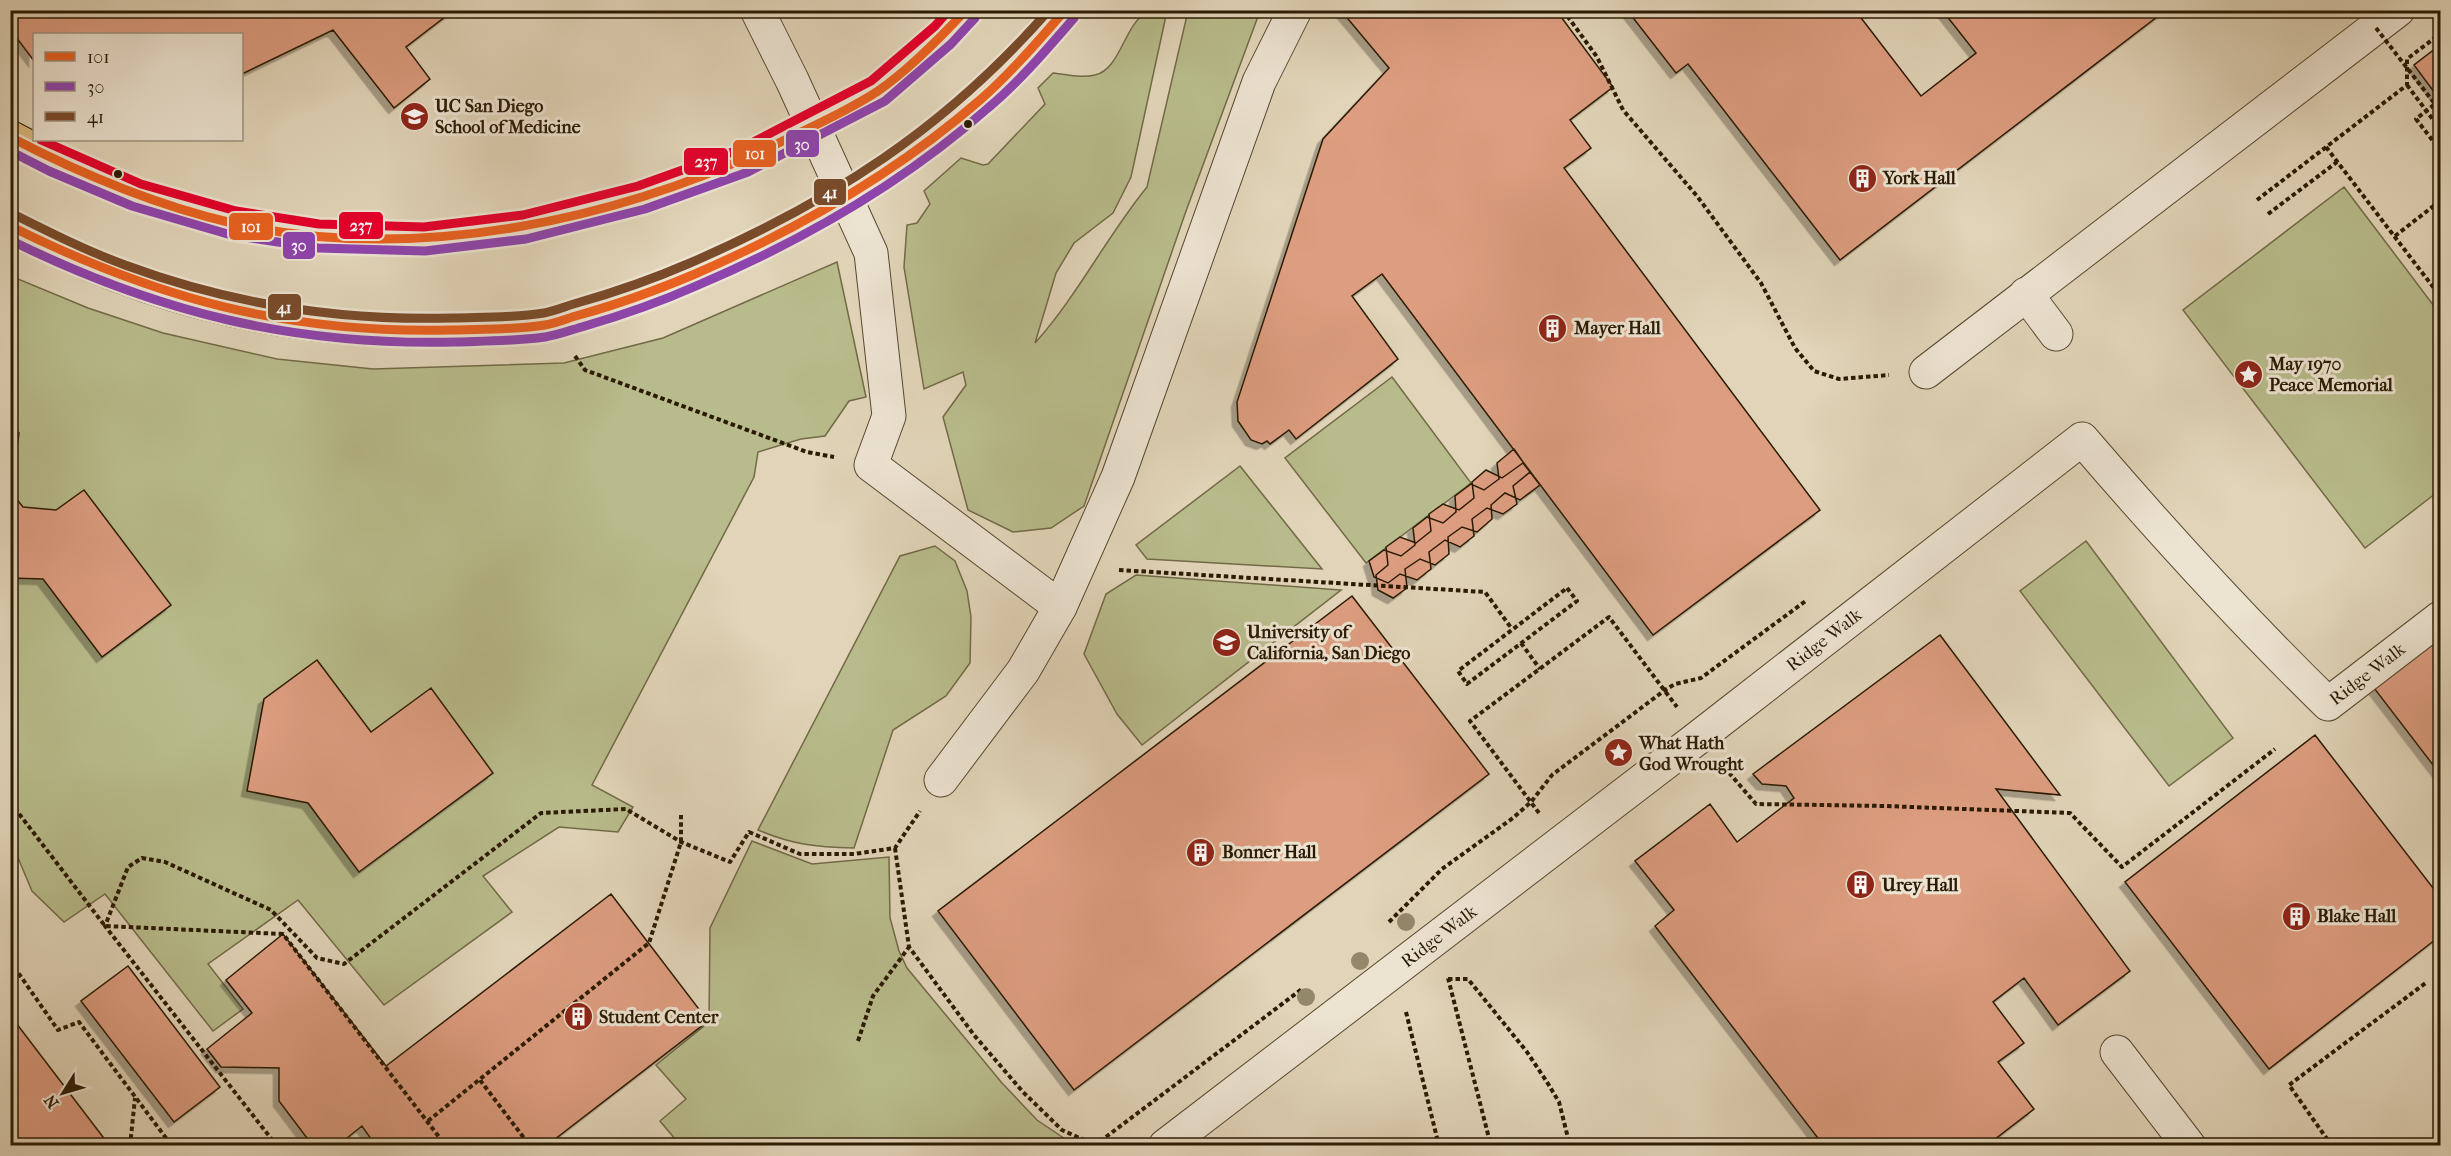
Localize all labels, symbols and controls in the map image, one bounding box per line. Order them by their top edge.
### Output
legend [33,33,243,141]
text: 101 [87,47,110,68]
text: 30 [87,77,104,98]
place label: UC San Diego School of Medicine [434,96,581,138]
school or university icon: UC San Diego School of Medicine [398,100,430,132]
text: 41 [87,107,104,128]
unlabelled marker [962,118,974,130]
line badge: 30 [785,129,820,158]
text: 30 [794,135,810,155]
line badge: 101 [732,139,777,168]
text: 101 [745,144,765,163]
line badge: 237 [683,147,729,176]
text: 237 [695,152,718,172]
building icon: York Hall [1846,162,1878,194]
unlabelled marker [112,168,124,180]
place label: York Hall [1882,168,1957,189]
line badge: 41 [813,178,847,206]
text: 41 [821,183,838,203]
line badge: 237 [338,211,384,240]
line badge: 101 [228,212,274,241]
text: 237 [350,216,373,236]
text: 101 [241,217,261,236]
line badge: 30 [282,231,316,260]
text: 30 [291,236,307,256]
line badge: 41 [267,293,302,321]
text: 41 [275,298,292,318]
building icon: Mayer Hall [1537,312,1569,344]
place label: Mayer Hall [1573,318,1662,339]
place label: May 1970 Peace Memorial [2268,354,2394,396]
place icon: May 1970 Peace Memorial [2232,358,2264,390]
street label: Ridge Walk [1783,604,1867,676]
place label: University of California, San Diego [1246,622,1410,664]
school or university icon: University of California, San Diego [1210,626,1242,658]
street label: Ridge Walk [2326,638,2410,710]
place label: What Hath God Wrought [1638,733,1744,775]
place icon: What Hath God Wrought [1602,737,1634,769]
building icon: Bonner Hall [1185,836,1217,868]
place label: Bonner Hall [1222,842,1317,863]
building icon: Urey Hall [1845,869,1877,901]
place label: Urey Hall [1881,875,1959,896]
building icon: Blake Hall [2280,900,2312,932]
street label: Ridge Walk [1397,901,1482,972]
place label: Blake Hall [2317,906,2397,927]
building icon: Student Center [562,1001,594,1033]
place label: Student Center [599,1007,719,1028]
north arrow [33,1063,93,1123]
text: N [40,1090,63,1112]

